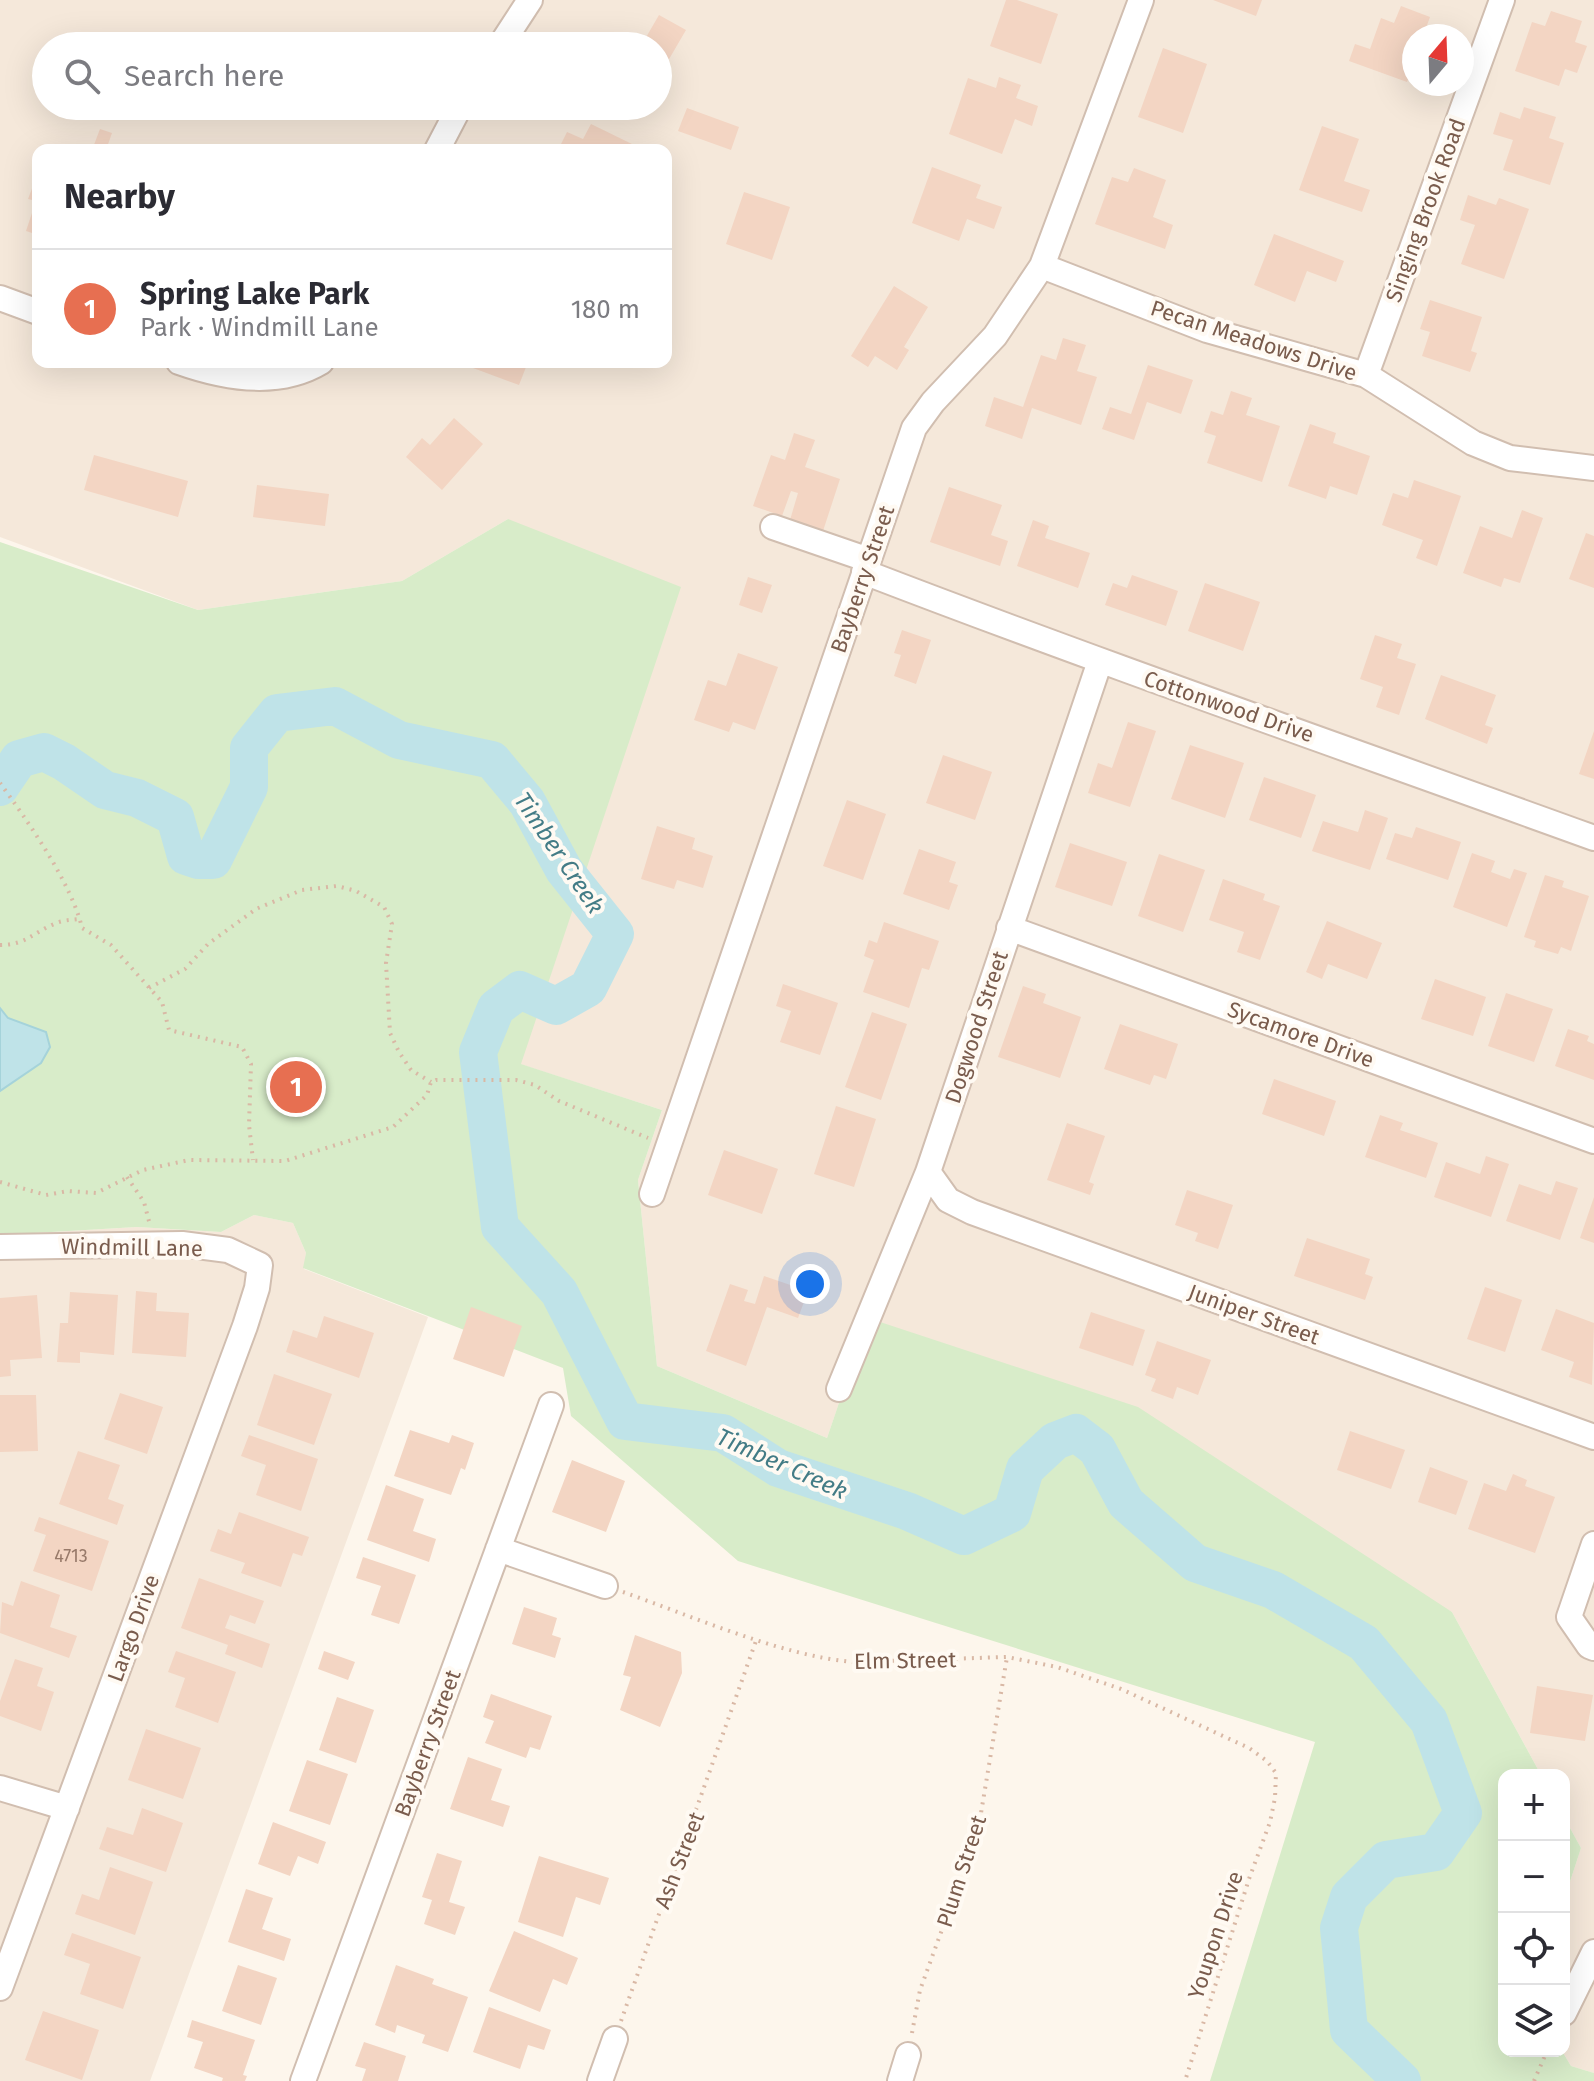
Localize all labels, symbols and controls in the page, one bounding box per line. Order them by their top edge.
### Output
north arrow [1402,24,1474,96]
search box [32,32,672,120]
icon: search [60,54,104,98]
text: Search here [124,58,284,94]
street label: Singing Brook Road [1380,115,1471,306]
text: Nearby [64,176,175,217]
text: Spring Lake Park [140,276,369,312]
text: 1 [84,294,96,325]
text: 180 m [571,294,640,325]
street label: Pecan Meadows Drive [1147,294,1360,387]
text: Park · Windmill Lane [140,312,379,343]
street label: Bayberry Street [825,502,900,656]
street label: Cottonwood Drive [1140,665,1317,748]
water label: Timber Creek [508,787,610,919]
street label: Dogwood Street [939,948,1014,1107]
street label: Sycamore Drive [1224,995,1378,1073]
pin: 1 [270,1057,322,1117]
street label: Windmill Lane [61,1233,203,1262]
your location [790,1264,830,1304]
street label: Juniper Street [1185,1278,1323,1351]
water label: Timber Creek [712,1423,852,1505]
house number: 4713 [54,1545,88,1567]
street label: Largo Drive [102,1571,165,1686]
street label: Elm Street [854,1646,957,1675]
street label: Bayberry Street [388,1666,467,1820]
map controls [1498,1769,1570,2057]
button: + [1498,1769,1570,1841]
street label: Ash Street [649,1808,710,1912]
street label: Plum Street [931,1812,992,1931]
button: − [1498,1841,1570,1913]
street label: Youpon Drive [1182,1868,1249,2002]
button: locate [1498,1913,1570,1985]
button: layers [1498,1985,1570,2057]

